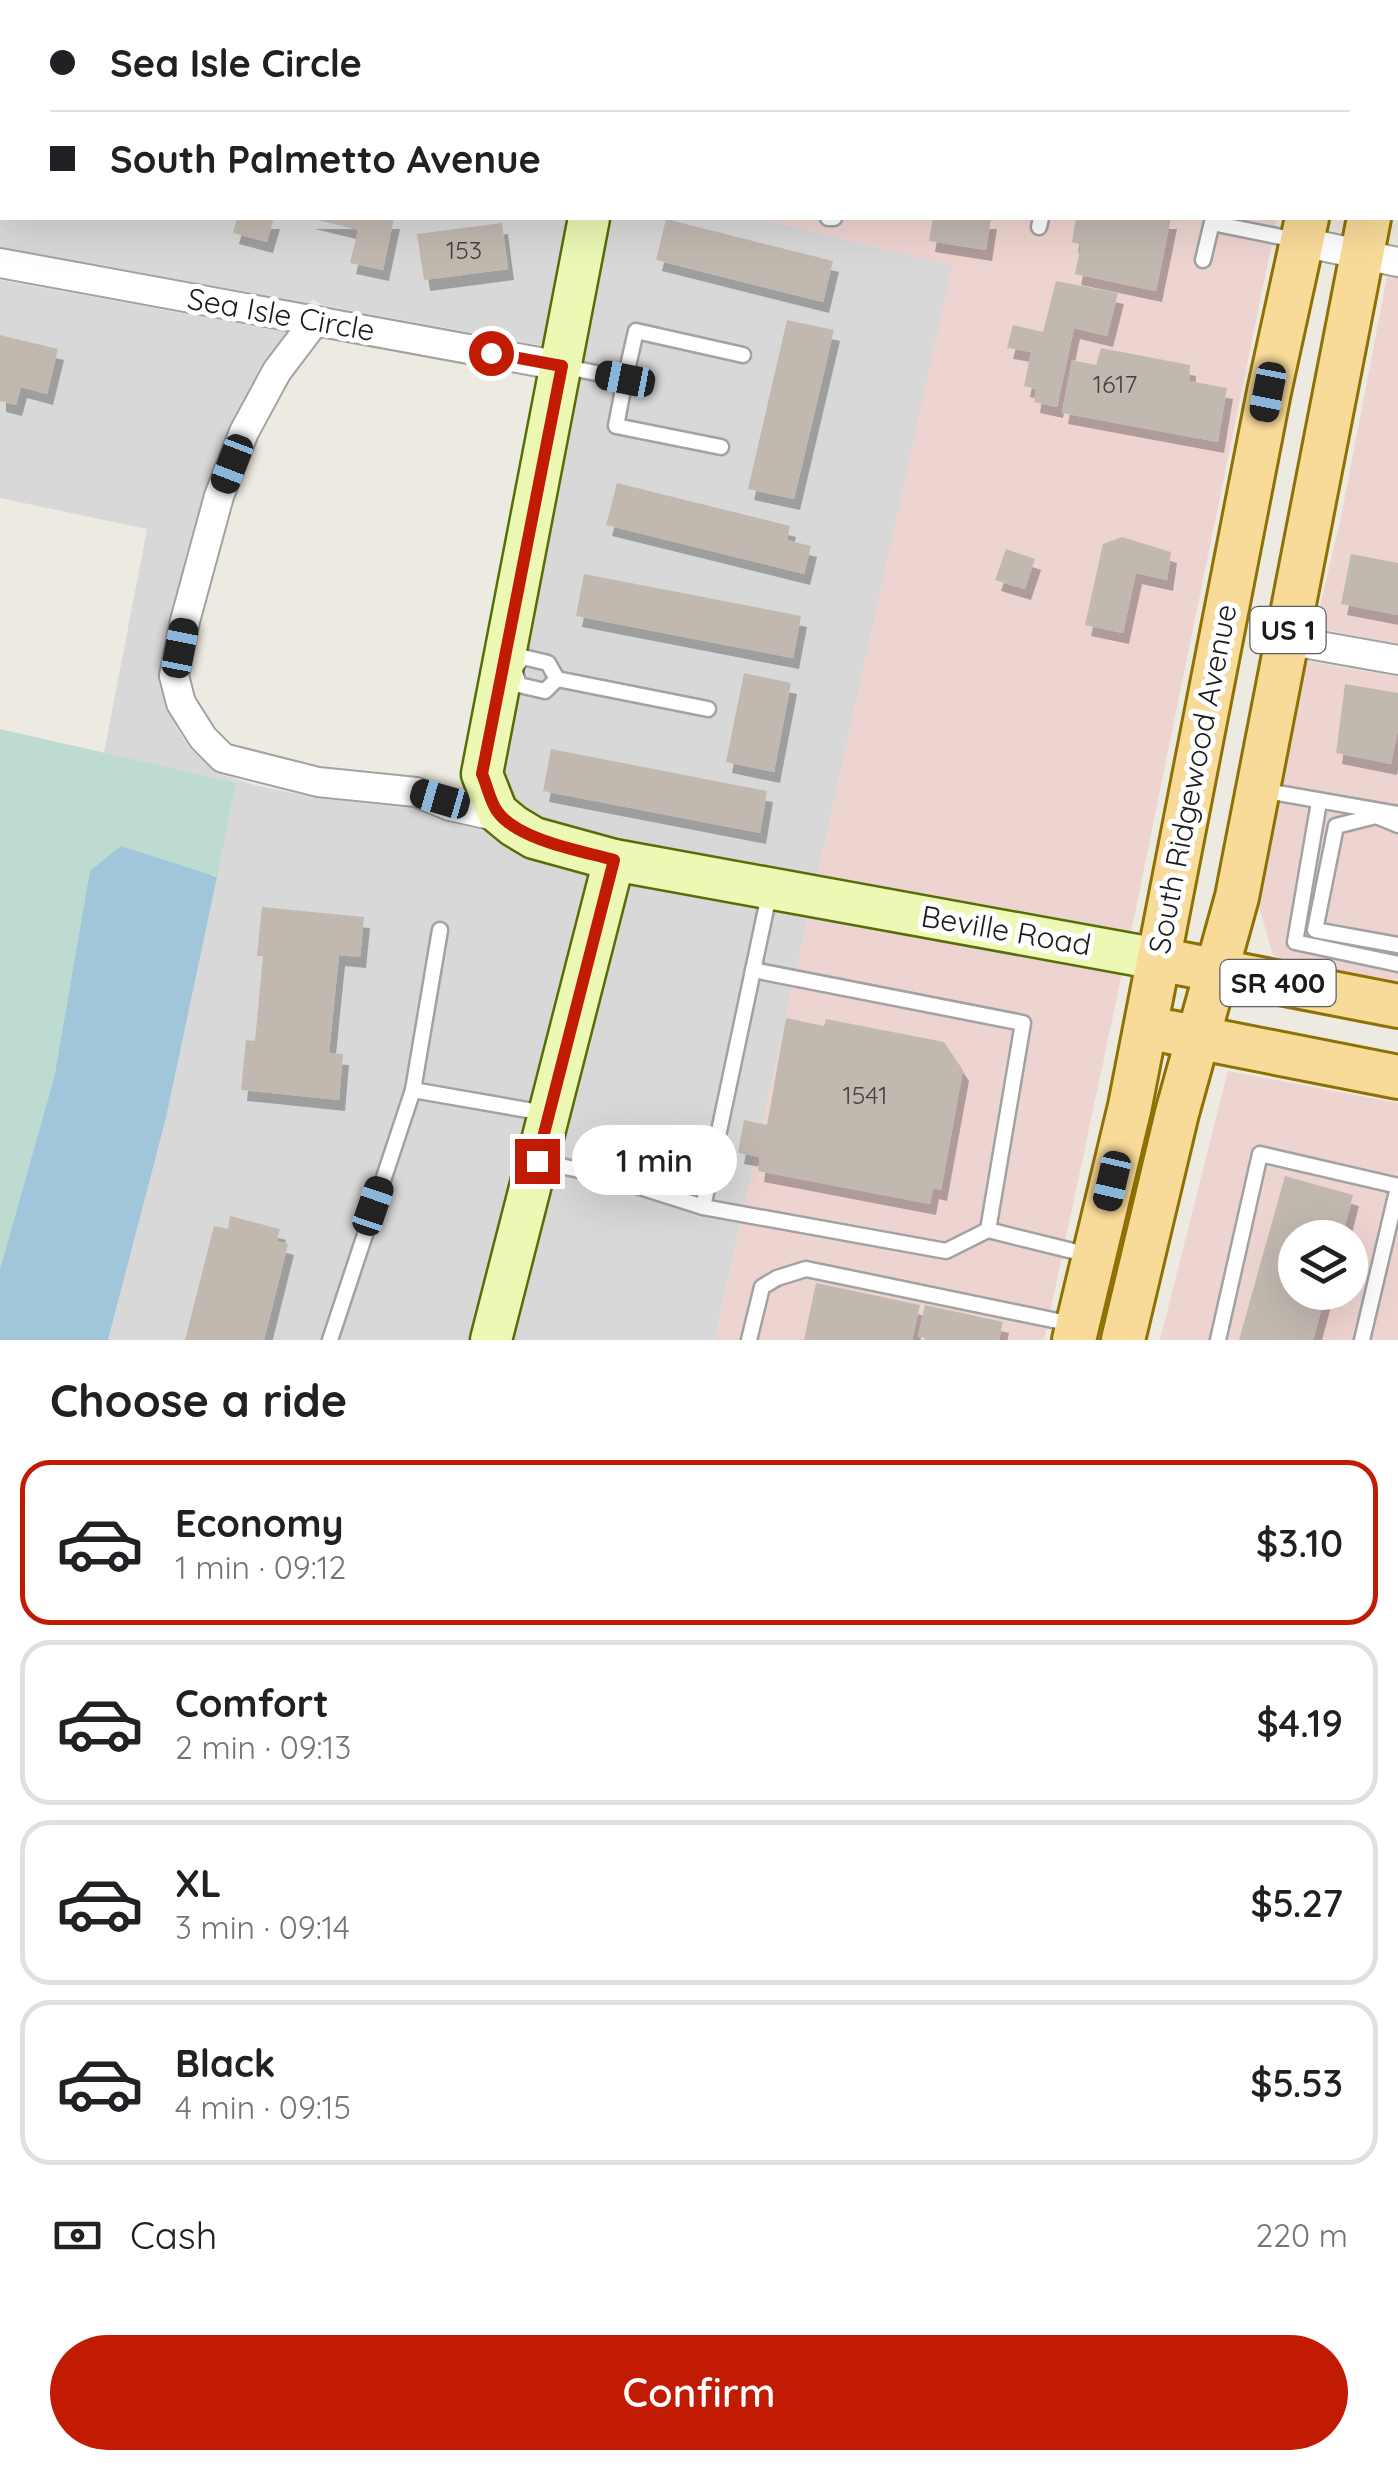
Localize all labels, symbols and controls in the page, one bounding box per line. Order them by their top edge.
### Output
text: Sea Isle Circle [110,39,362,87]
text: South Palmetto Avenue [110,135,541,183]
house number: 153 [446,234,482,265]
street label: Sea Isle Circle [185,279,378,349]
route start [469,331,514,376]
car [593,359,657,399]
car [1248,360,1288,424]
house number: 1617 [1093,368,1137,399]
car [207,431,257,497]
street label: South Ridgewood Avenue [1139,601,1245,957]
road number: US 1 [1250,607,1326,653]
car [160,616,200,680]
car [407,776,473,822]
street label: Beville Road [918,896,1094,964]
road number: SR 400 [1220,960,1336,1006]
house number: 1541 [842,1079,888,1110]
callout: 1 min [572,1126,737,1196]
route end [515,1139,560,1184]
text: 1 min [616,1140,693,1180]
car [1091,1148,1133,1214]
car [349,1173,397,1239]
map controls [1278,1220,1368,1310]
button: layers [1278,1220,1368,1310]
text: Choose a ride [50,1372,347,1428]
icon: car [55,1498,145,1588]
text: Economy [175,1499,344,1547]
text: $3.10 [1256,1519,1343,1567]
text: 1 min · 09:12 [175,1547,346,1587]
icon: car [55,1678,145,1768]
text: Comfort [175,1679,329,1727]
text: $4.19 [1256,1699,1343,1747]
text: 2 min · 09:13 [175,1727,351,1767]
icon: car [55,1858,145,1948]
text: XL [175,1859,221,1907]
text: $5.27 [1250,1879,1343,1927]
text: 3 min · 09:14 [175,1907,350,1947]
icon: car [55,2038,145,2128]
text: Black [175,2039,275,2087]
text: $5.53 [1250,2059,1343,2107]
text: 4 min · 09:15 [175,2087,351,2127]
icon: cash [50,2208,105,2263]
text: Cash [130,2211,217,2259]
text: 220 m [1256,2215,1348,2255]
button: Confirm [50,2335,1348,2450]

